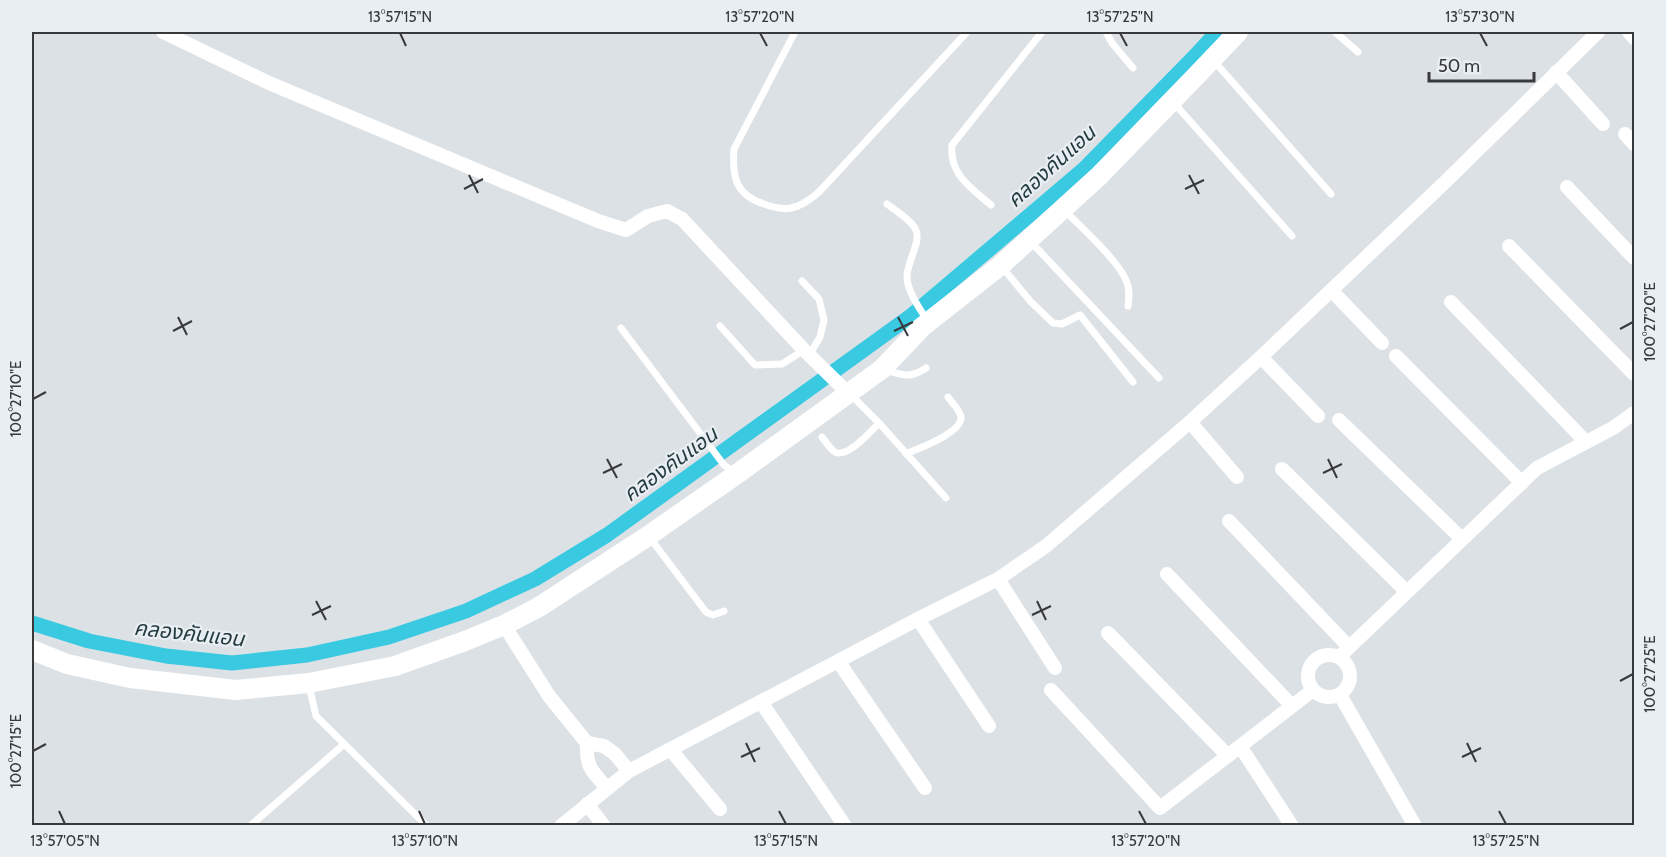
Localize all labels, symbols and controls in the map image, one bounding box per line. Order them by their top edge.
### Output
text: 13°57'15"N [368,8,432,26]
text: 13°57'20"N [725,8,795,26]
text: 13°57'25"N [1087,8,1153,26]
text: 13°57'30"N [1445,8,1515,26]
scale bar [1429,45,1534,83]
text: 50 m [1438,55,1480,77]
water label: คลองคันแอน [1002,119,1101,212]
text: 100°27'20"E [1641,282,1659,362]
text: 100°27'10"E [7,361,25,437]
water label: คลองคันแอน [618,421,723,507]
water label: คลองคันแอน [133,615,246,651]
text: 100°27'25"E [1641,635,1659,713]
text: 100°27'15"E [7,714,25,788]
text: 13°57'05"N [30,832,100,850]
text: 13°57'10"N [392,832,458,850]
text: 13°57'15"N [754,832,818,850]
text: 13°57'20"N [1111,832,1181,850]
text: 13°57'25"N [1473,832,1539,850]

